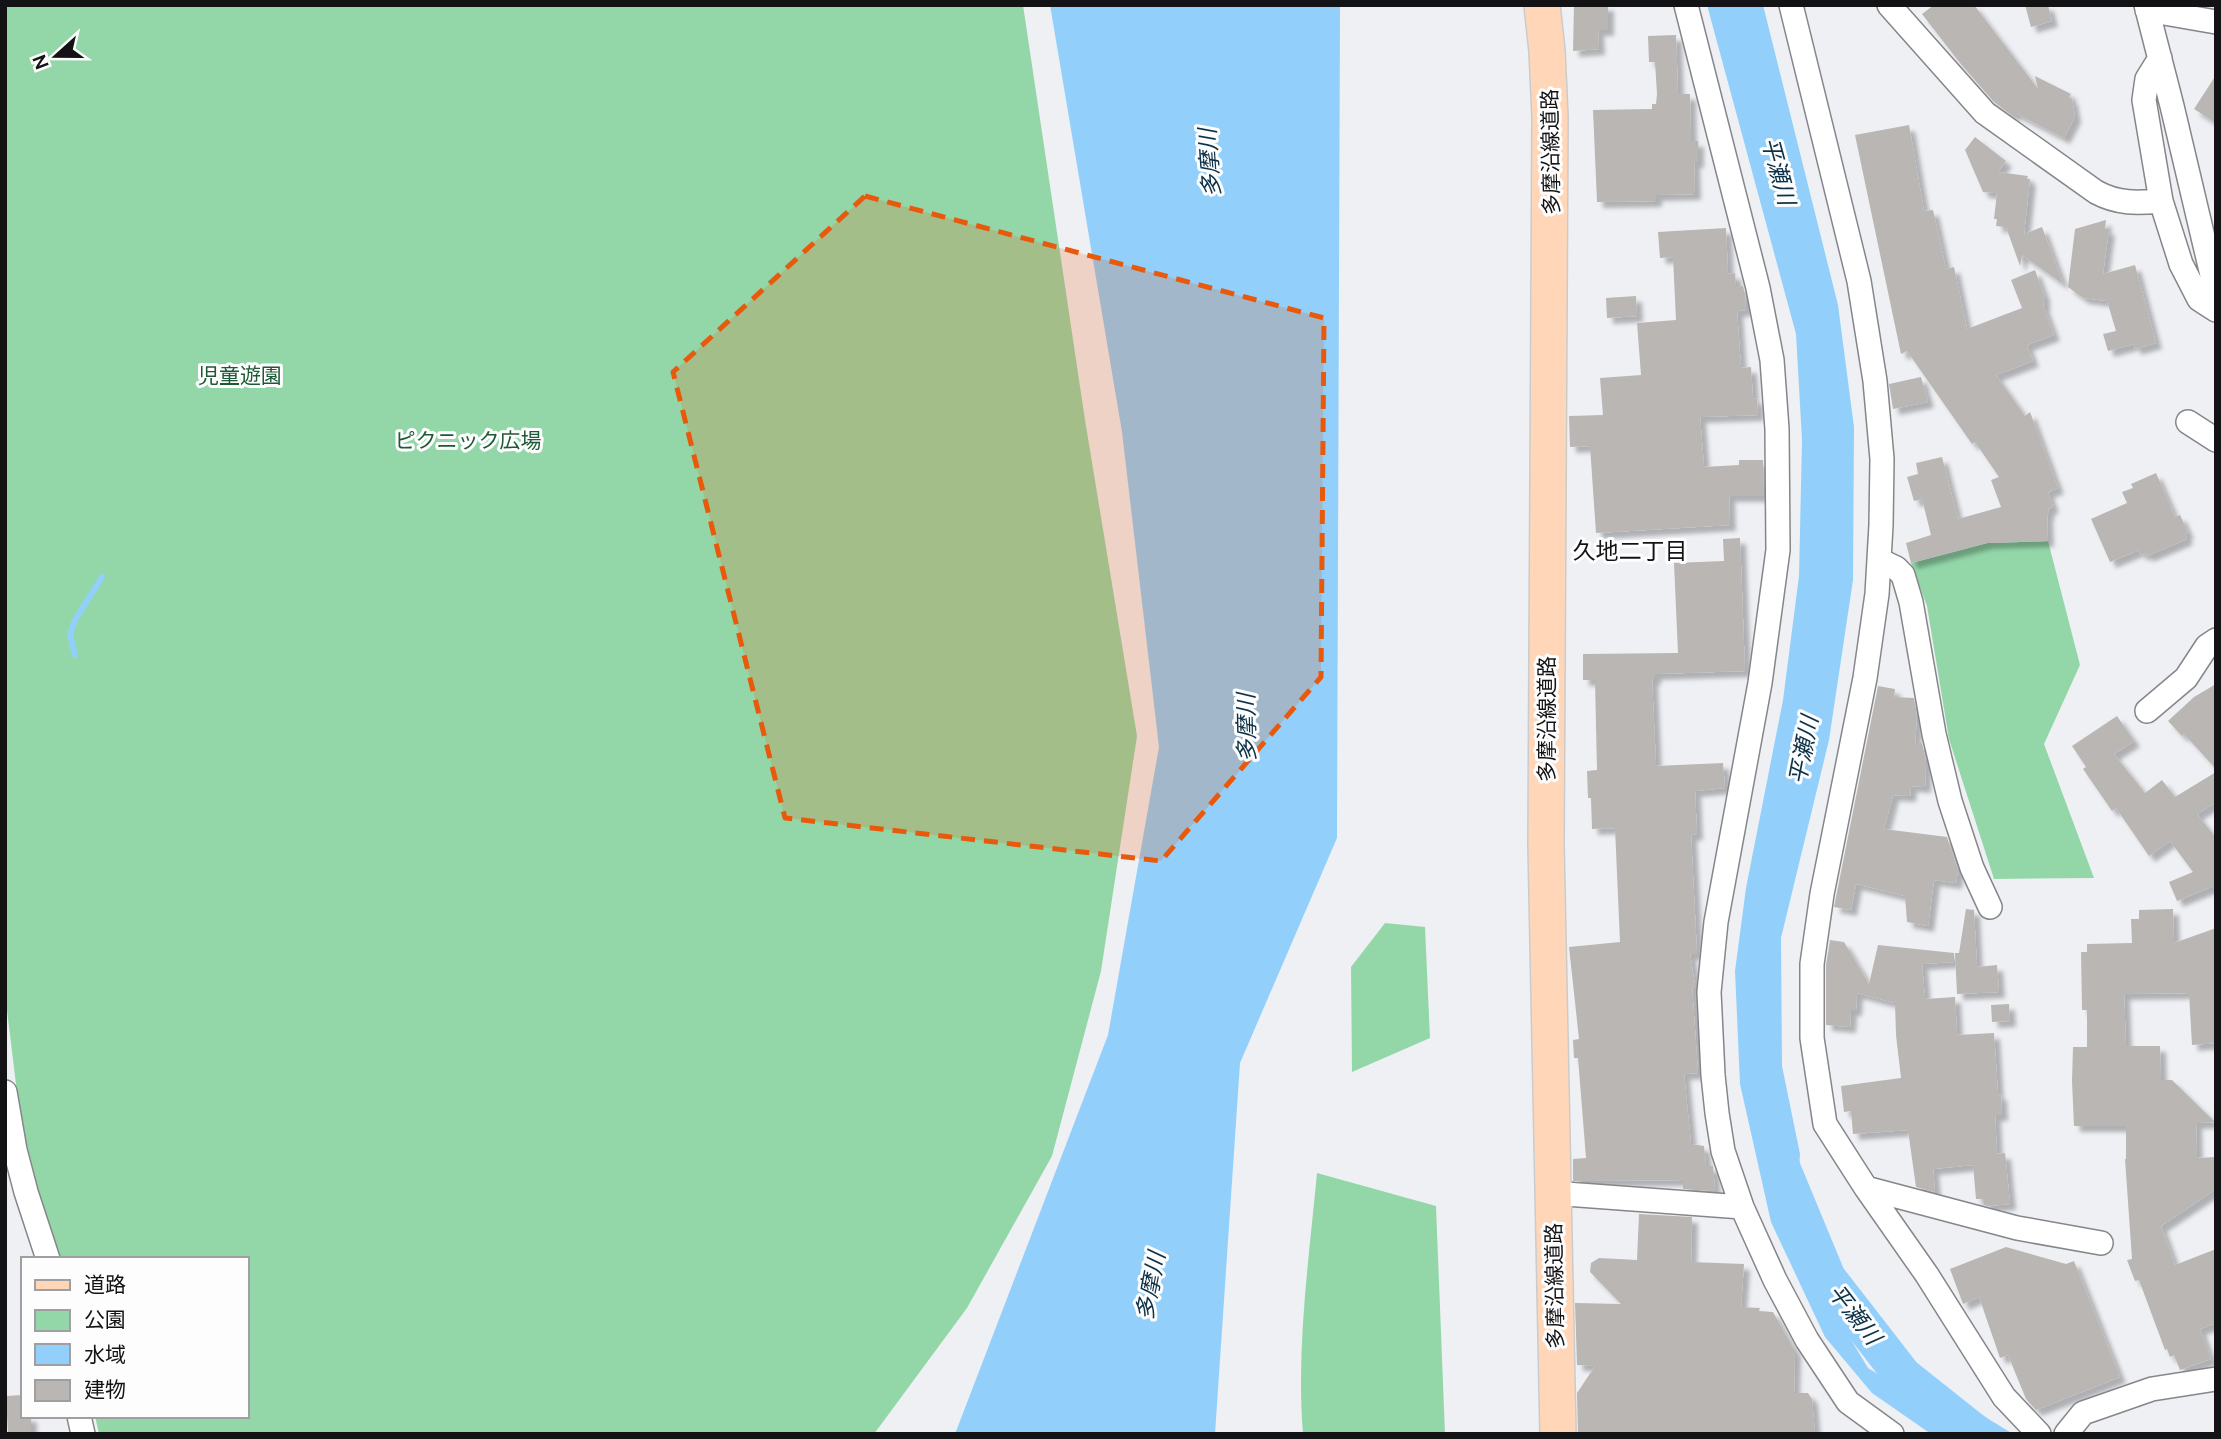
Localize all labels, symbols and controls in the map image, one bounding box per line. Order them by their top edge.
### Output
north arrow [21,21,91,91]
text: N [27,52,53,73]
street label: 多摩沿線道路 [1537,89,1563,215]
water label: 多摩川 [1194,125,1224,198]
water label: 平瀬川 [1758,134,1801,210]
park label: 児童遊園 [198,363,282,387]
park label: ピクニック広場 [395,428,542,452]
district label: 久地二丁目 [1573,538,1688,563]
street label: 多摩沿線道路 [1534,656,1558,782]
water label: 多摩川 [1233,690,1259,763]
water label: 平瀬川 [1784,711,1822,786]
street label: 多摩沿線道路 [1541,1223,1567,1349]
water label: 多摩川 [1131,1247,1169,1322]
legend [21,1257,248,1418]
text: 道路 [84,1272,126,1296]
water label: 平瀬川 [1824,1279,1888,1351]
text: 公園 [84,1307,126,1331]
text: 水域 [84,1342,126,1366]
text: 建物 [84,1377,126,1401]

